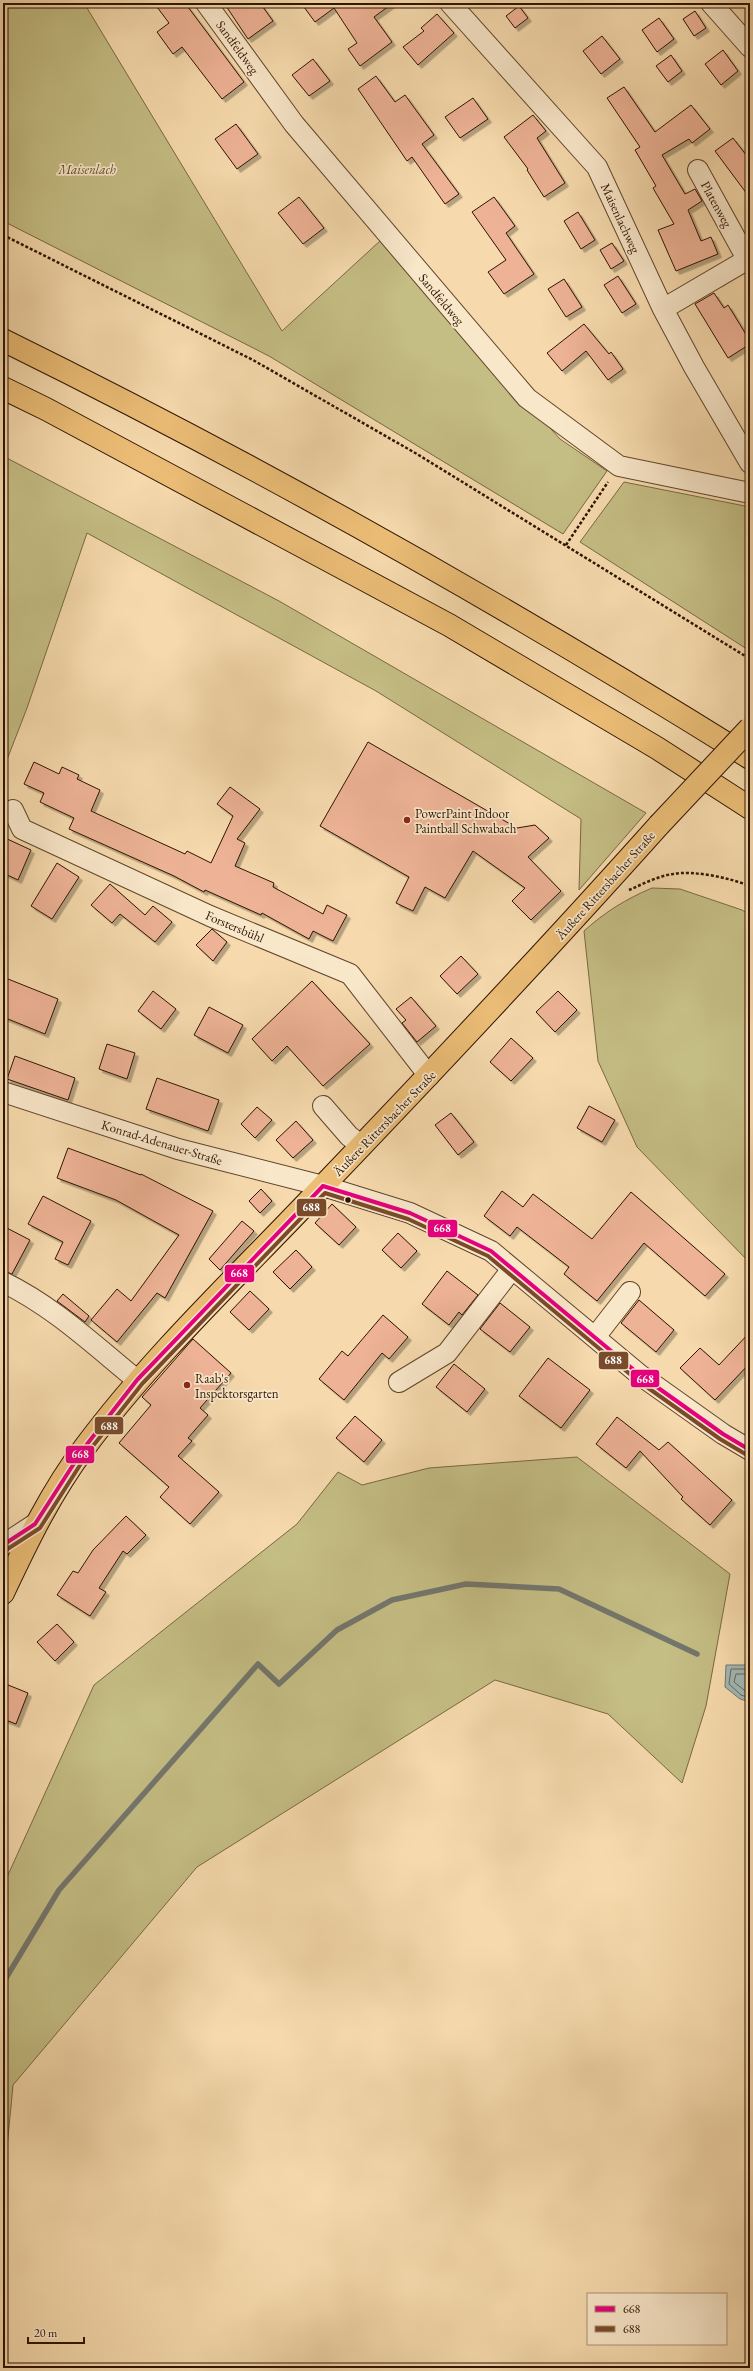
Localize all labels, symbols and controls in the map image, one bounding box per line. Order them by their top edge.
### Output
street label: Sandfeldweg [212,17,263,78]
park label: Maisenlach [57,161,116,178]
street label: Platenweg [697,178,736,231]
street label: Maisenlachweg [597,181,644,256]
street label: Sandfeldweg [415,270,468,329]
place label: PowerPaint Indoor Paintball Schwabach [415,805,517,837]
marker: PowerPaint Indoor Paintball Schwabach [402,815,412,825]
street label: Äußere Rittersbacher Straße [551,827,659,944]
street label: Forstersbühl [203,906,267,946]
street label: Äußere Rittersbacher Straße [329,1067,439,1181]
street label: Konrad-Adenauer-Straße [99,1116,224,1169]
unlabelled marker [343,1195,353,1205]
line badge: 688 [296,1198,327,1217]
text: 688 [302,1200,320,1214]
line badge: 668 [427,1219,458,1238]
text: 668 [433,1221,451,1235]
line badge: 668 [224,1264,255,1283]
text: 668 [230,1266,248,1280]
line badge: 688 [598,1351,629,1370]
text: 688 [604,1353,622,1367]
line badge: 668 [630,1369,660,1388]
place label: Raab's Inspektorsgarten [195,1370,279,1402]
text: 668 [636,1372,654,1386]
marker: Raab's Inspektorsgarten [182,1380,192,1390]
line badge: 688 [94,1416,124,1435]
text: 688 [100,1419,118,1433]
line badge: 668 [65,1445,95,1464]
text: 668 [71,1447,89,1461]
legend [587,2293,727,2345]
text: 668 [623,2301,641,2317]
scale bar [28,2319,84,2345]
text: 688 [623,2321,641,2337]
text: 20 m [34,2325,58,2341]

